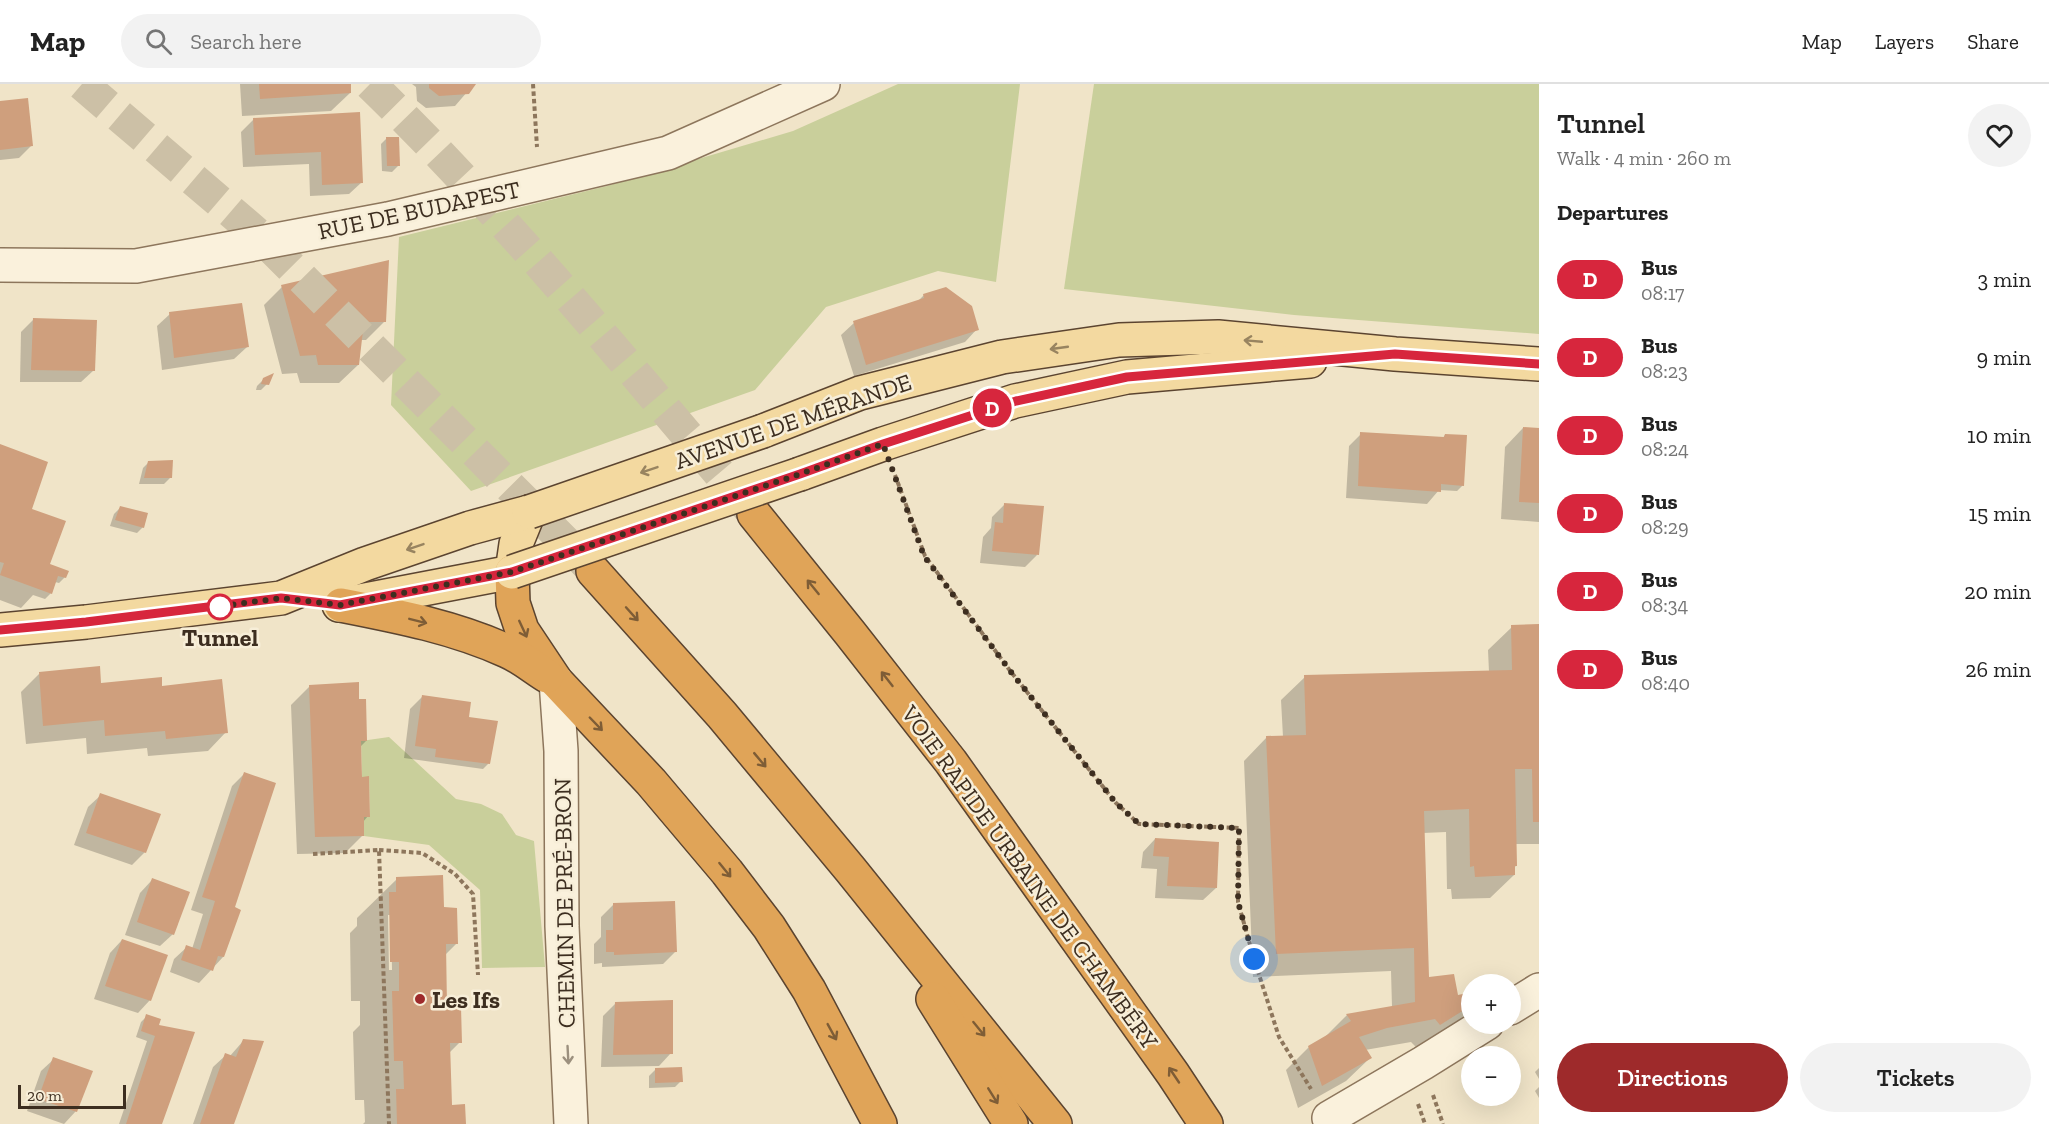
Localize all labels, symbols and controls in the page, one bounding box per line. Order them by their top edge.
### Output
search box [121,14,541,68]
text: Map [30,25,85,58]
icon: search [142,25,175,58]
text: Search here [190,28,302,55]
text: Map [1802,29,1842,54]
text: Layers [1875,29,1934,54]
text: Share [1967,29,2019,54]
button: heart [1968,104,2031,167]
text: Tunnel [1557,107,1645,140]
text: Walk · 4 min · 260 m [1557,146,1731,170]
street label: RUE DE BUDAPEST [315,174,523,246]
text: Departures [1557,199,1668,226]
text: Bus [1641,254,1678,281]
text: 3 min [1977,266,2031,293]
text: D [1583,267,1597,292]
text: 08:17 [1641,281,1685,305]
text: Bus [1641,332,1678,359]
one-way arrow [1244,335,1264,346]
one-way arrow [1050,343,1069,354]
text: 9 min [1977,344,2031,371]
text: D [1583,345,1597,370]
text: 08:23 [1641,359,1688,383]
street label: AVENUE DE MÉRANDE [671,367,915,475]
line badge: D [972,388,1012,428]
text: D [985,396,999,421]
text: Bus [1641,410,1678,437]
text: 10 min [1967,422,2031,449]
text: D [1583,423,1597,448]
text: 08:24 [1641,437,1689,461]
one-way arrow [640,466,659,477]
text: Bus [1641,488,1678,515]
text: 15 min [1969,500,2031,527]
text: D [1583,501,1597,526]
text: 08:29 [1641,515,1689,539]
one-way arrow [406,542,425,553]
text: Bus [1641,566,1678,593]
text: 20 min [1964,578,2031,605]
one-way arrow [807,579,820,595]
text: D [1583,579,1597,604]
text: 08:34 [1641,593,1688,617]
marker: Tunnel [207,594,233,620]
one-way arrow [625,606,639,621]
one-way arrow [409,615,428,627]
one-way arrow [518,619,529,637]
place label: Tunnel [182,623,258,652]
text: Bus [1641,644,1678,671]
text: 26 min [1965,656,2031,683]
text: D [1583,657,1597,682]
text: 08:40 [1641,671,1690,695]
one-way arrow [880,672,893,688]
street label: VOIE RAPIDE URBAINE DE CHAMBÉRY [895,699,1165,1055]
one-way arrow [589,716,603,731]
one-way arrow [753,752,766,768]
street label: CHEMIN DE PRÉ-BRON [547,778,581,1028]
one-way arrow [718,862,732,877]
your location [1239,944,1269,974]
map controls [1461,974,1521,1106]
button: + [1461,974,1521,1034]
place label: Les Ifs [432,985,500,1014]
marker: Les Ifs [413,992,427,1006]
one-way arrow [972,1020,985,1036]
one-way arrow [826,1023,838,1040]
button: Directions [1557,1043,1788,1112]
button: Tickets [1800,1043,2031,1112]
one-way arrow [562,1044,573,1064]
button: − [1461,1046,1521,1106]
one-way arrow [1168,1067,1180,1084]
scale bar [18,1082,126,1110]
text: 20 m [27,1086,62,1105]
one-way arrow [988,1087,1000,1104]

